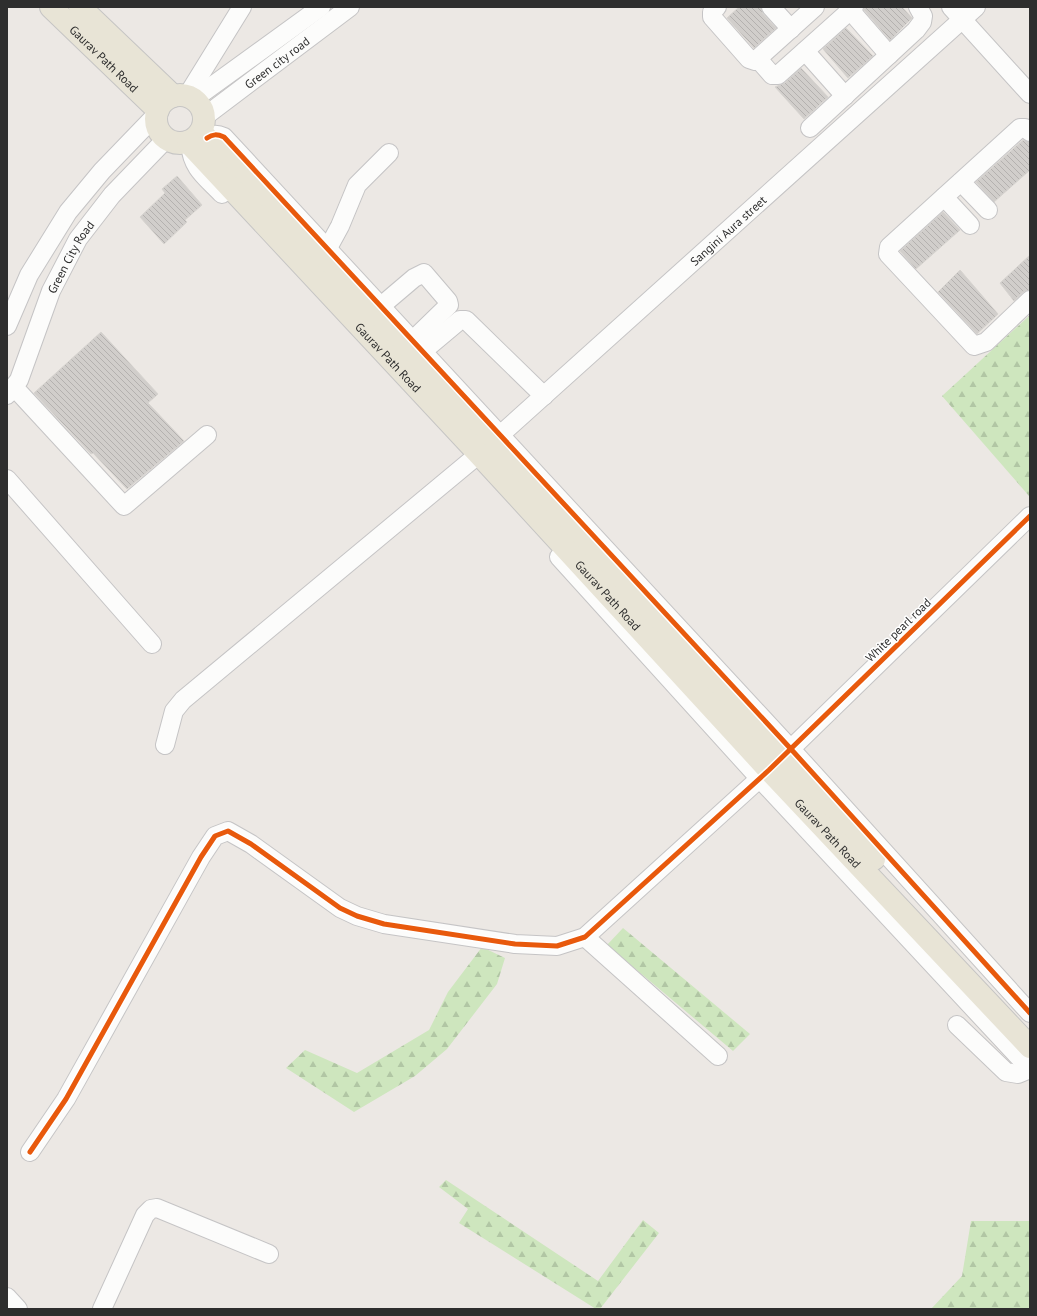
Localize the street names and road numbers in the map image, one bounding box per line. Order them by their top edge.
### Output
street label: Gaurav Path Road [67,22,142,95]
street label: Green city road [241,33,312,92]
street label: Sangini Aura street [687,192,769,268]
street label: Green City Road [44,218,97,296]
street label: Gaurav Path Road [352,319,425,395]
street label: Gaurav Path Road [572,557,644,633]
street label: White pearl road [862,595,934,665]
street label: Gaurav Path Road [792,795,865,871]

